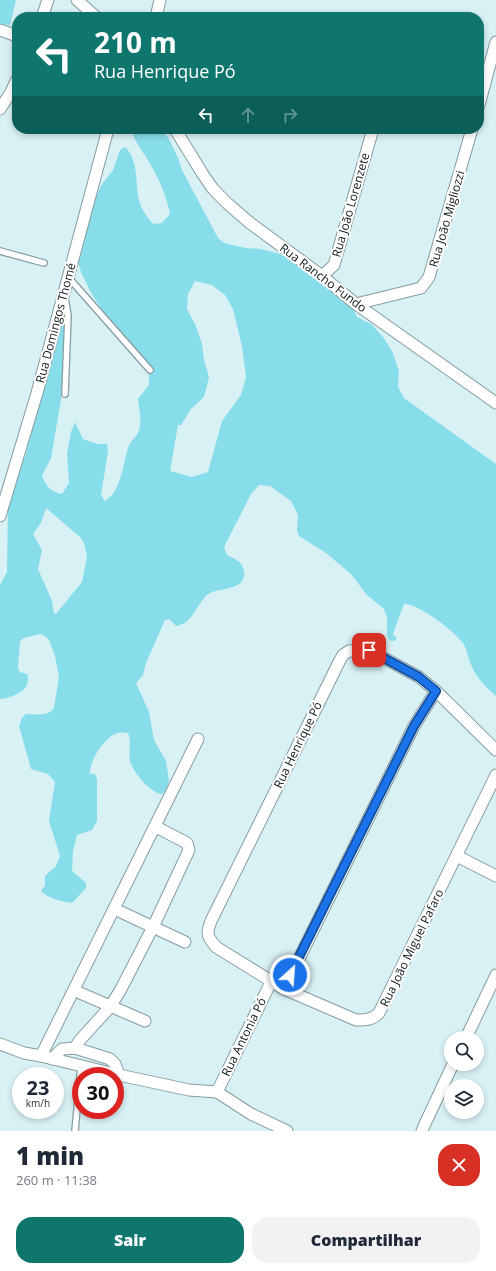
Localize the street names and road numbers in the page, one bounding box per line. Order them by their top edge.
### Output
street label: Rua João Lorenzete [327,150,374,259]
street label: Rua João Migliozzi [425,169,468,269]
street label: Rua Rancho Fundo [276,239,370,316]
street label: Rua Domingos Thomé [31,261,80,385]
street label: Rua Henrique Pó [269,699,326,791]
street label: Rua João Miguel Pafaro [376,886,448,1010]
street label: Rua Antonia Pó [217,995,270,1079]

